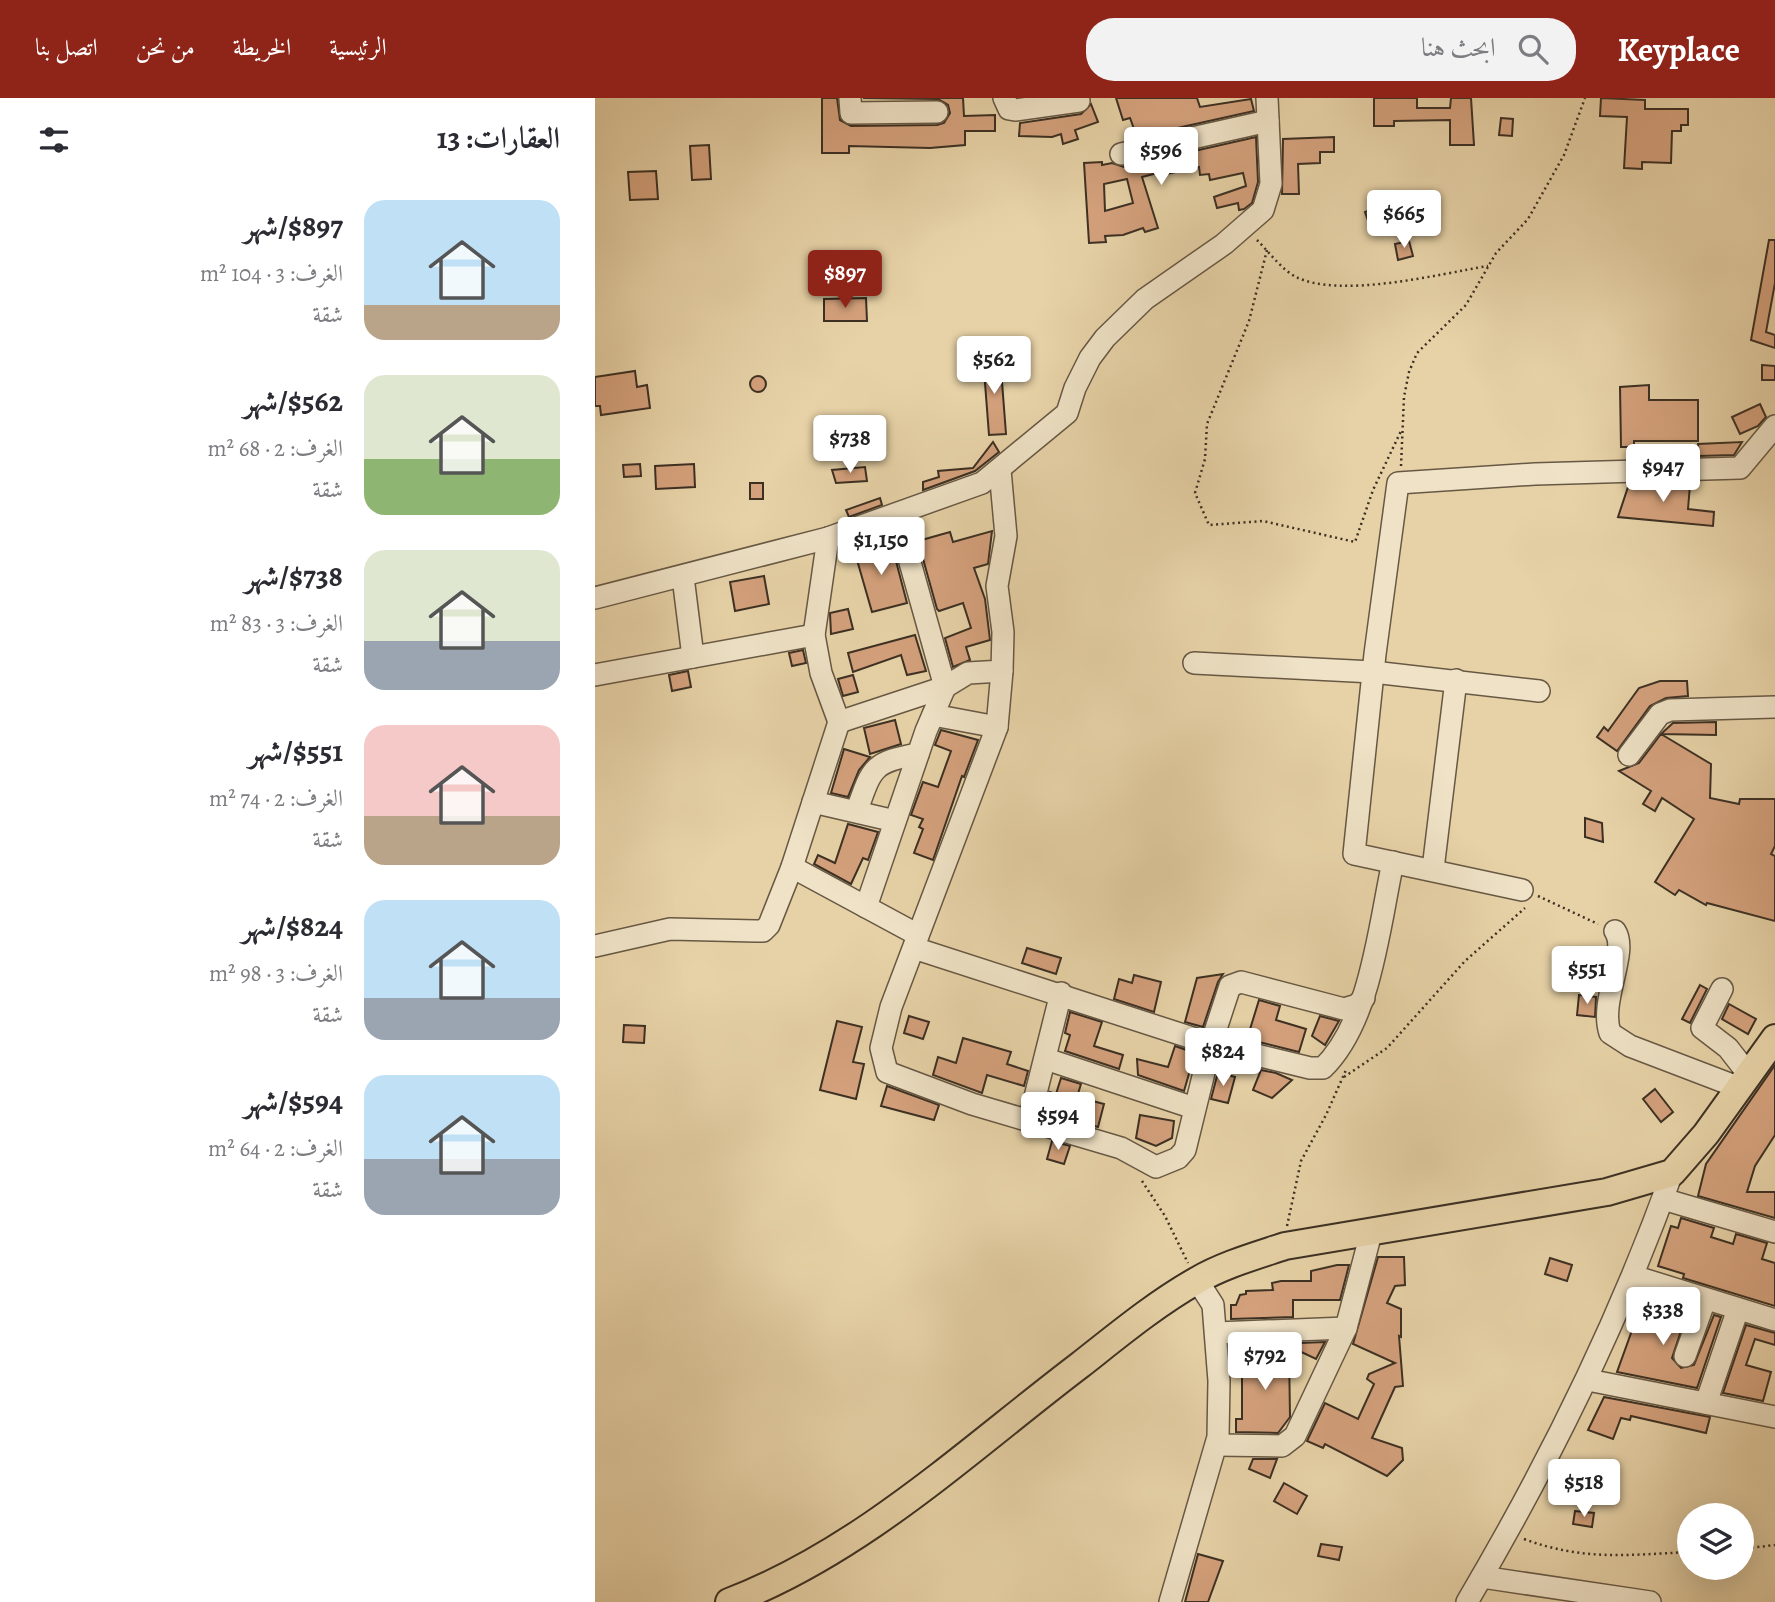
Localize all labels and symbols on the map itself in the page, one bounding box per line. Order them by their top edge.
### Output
pin: $596 [1120,127,1202,187]
pin: $665 [1363,190,1445,250]
pin: $897 [804,250,886,310]
pin: $562 [953,336,1035,396]
pin: $738 [809,416,891,475]
pin: $947 [1622,444,1704,504]
pin: $1,150 [824,518,938,577]
pin: $551 [1546,946,1628,1006]
pin: $824 [1182,1028,1264,1088]
pin: $594 [1017,1093,1099,1152]
pin: $338 [1622,1288,1704,1347]
pin: $792 [1224,1332,1306,1392]
pin: $518 [1543,1460,1625,1519]

